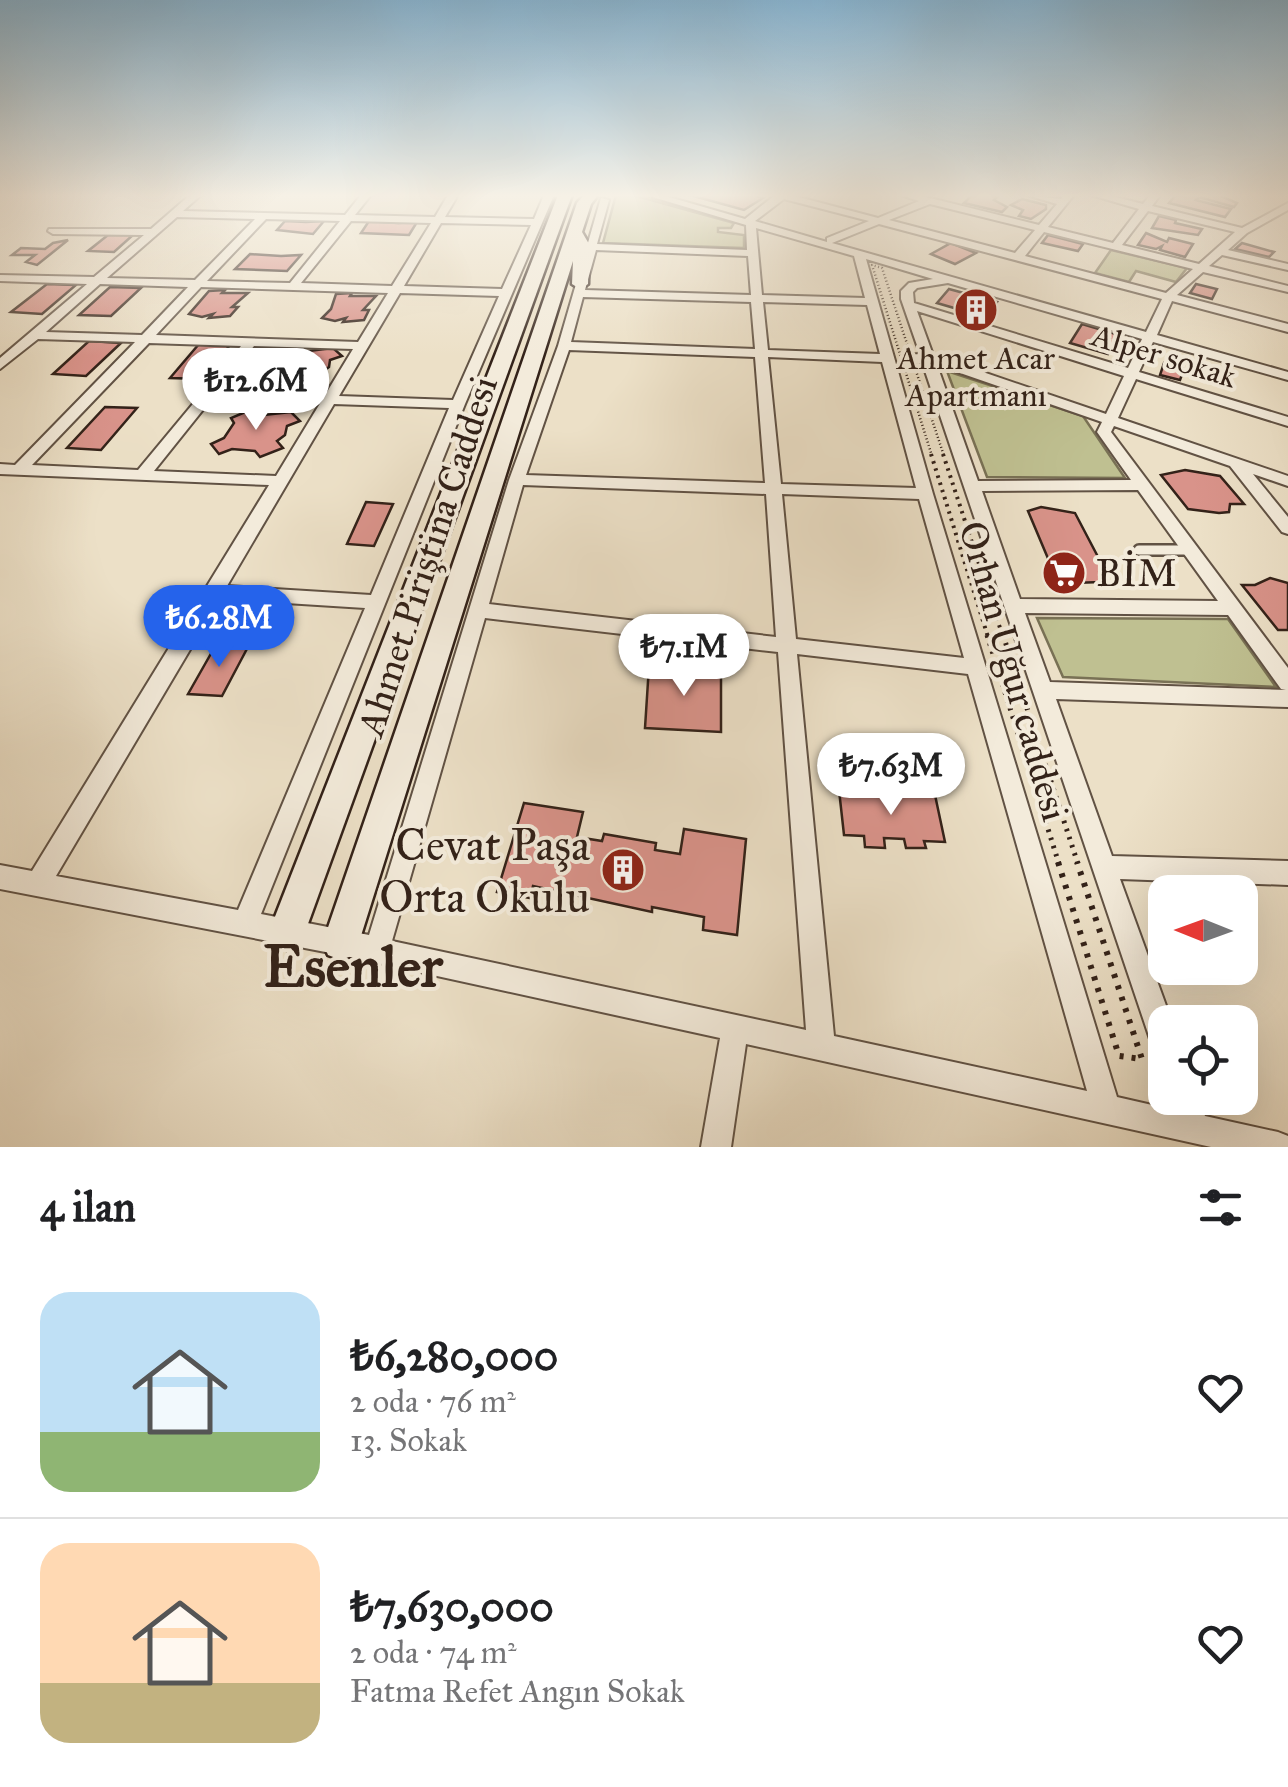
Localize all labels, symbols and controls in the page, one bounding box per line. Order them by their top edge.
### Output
building icon: Ahmet Acar Apartmanı [953,287,999,333]
street label: Alper sokak [1085,315,1241,397]
place label: Ahmet Acar Apartmanı [895,339,1055,415]
pin: ₺12.6M [175,348,337,433]
text: ₺12.6M [204,361,308,400]
street label: Ahmet Piriştina Caddesi [346,370,508,744]
street label: Orhan Uğur caddesi [949,516,1079,826]
supermarket icon: BİM [1041,550,1087,596]
place label: BİM [1096,550,1177,596]
pin: ₺6.28M [138,585,300,670]
text: ₺6.28M [165,598,273,637]
pin: ₺7.1M [614,614,754,699]
text: ₺7.1M [640,627,728,666]
pin: ₺7.63M [810,733,972,818]
text: ₺7.63M [839,746,943,785]
place label: Cevat Paşa Orta Okulu [379,817,590,924]
building icon: Cevat Paşa Orta Okulu [600,847,646,893]
north arrow [1148,875,1258,985]
map controls [1148,875,1258,1115]
district label: Esenler [263,931,444,1002]
button: locate [1148,1005,1258,1115]
icon: filters [1193,1180,1248,1235]
text: 4 ilan [40,1181,136,1233]
text: ₺6,280,000 [350,1330,558,1382]
icon: home [120,1332,240,1452]
icon: heart [1193,1365,1248,1420]
text: 2 oda · 76 m² [350,1382,516,1421]
text: 13. Sokak [350,1421,467,1460]
text: ₺7,630,000 [350,1581,554,1633]
icon: home [120,1583,240,1703]
icon: heart [1193,1616,1248,1671]
text: 2 oda · 74 m² [350,1633,517,1672]
text: Fatma Refet Angın Sokak [350,1672,685,1711]

